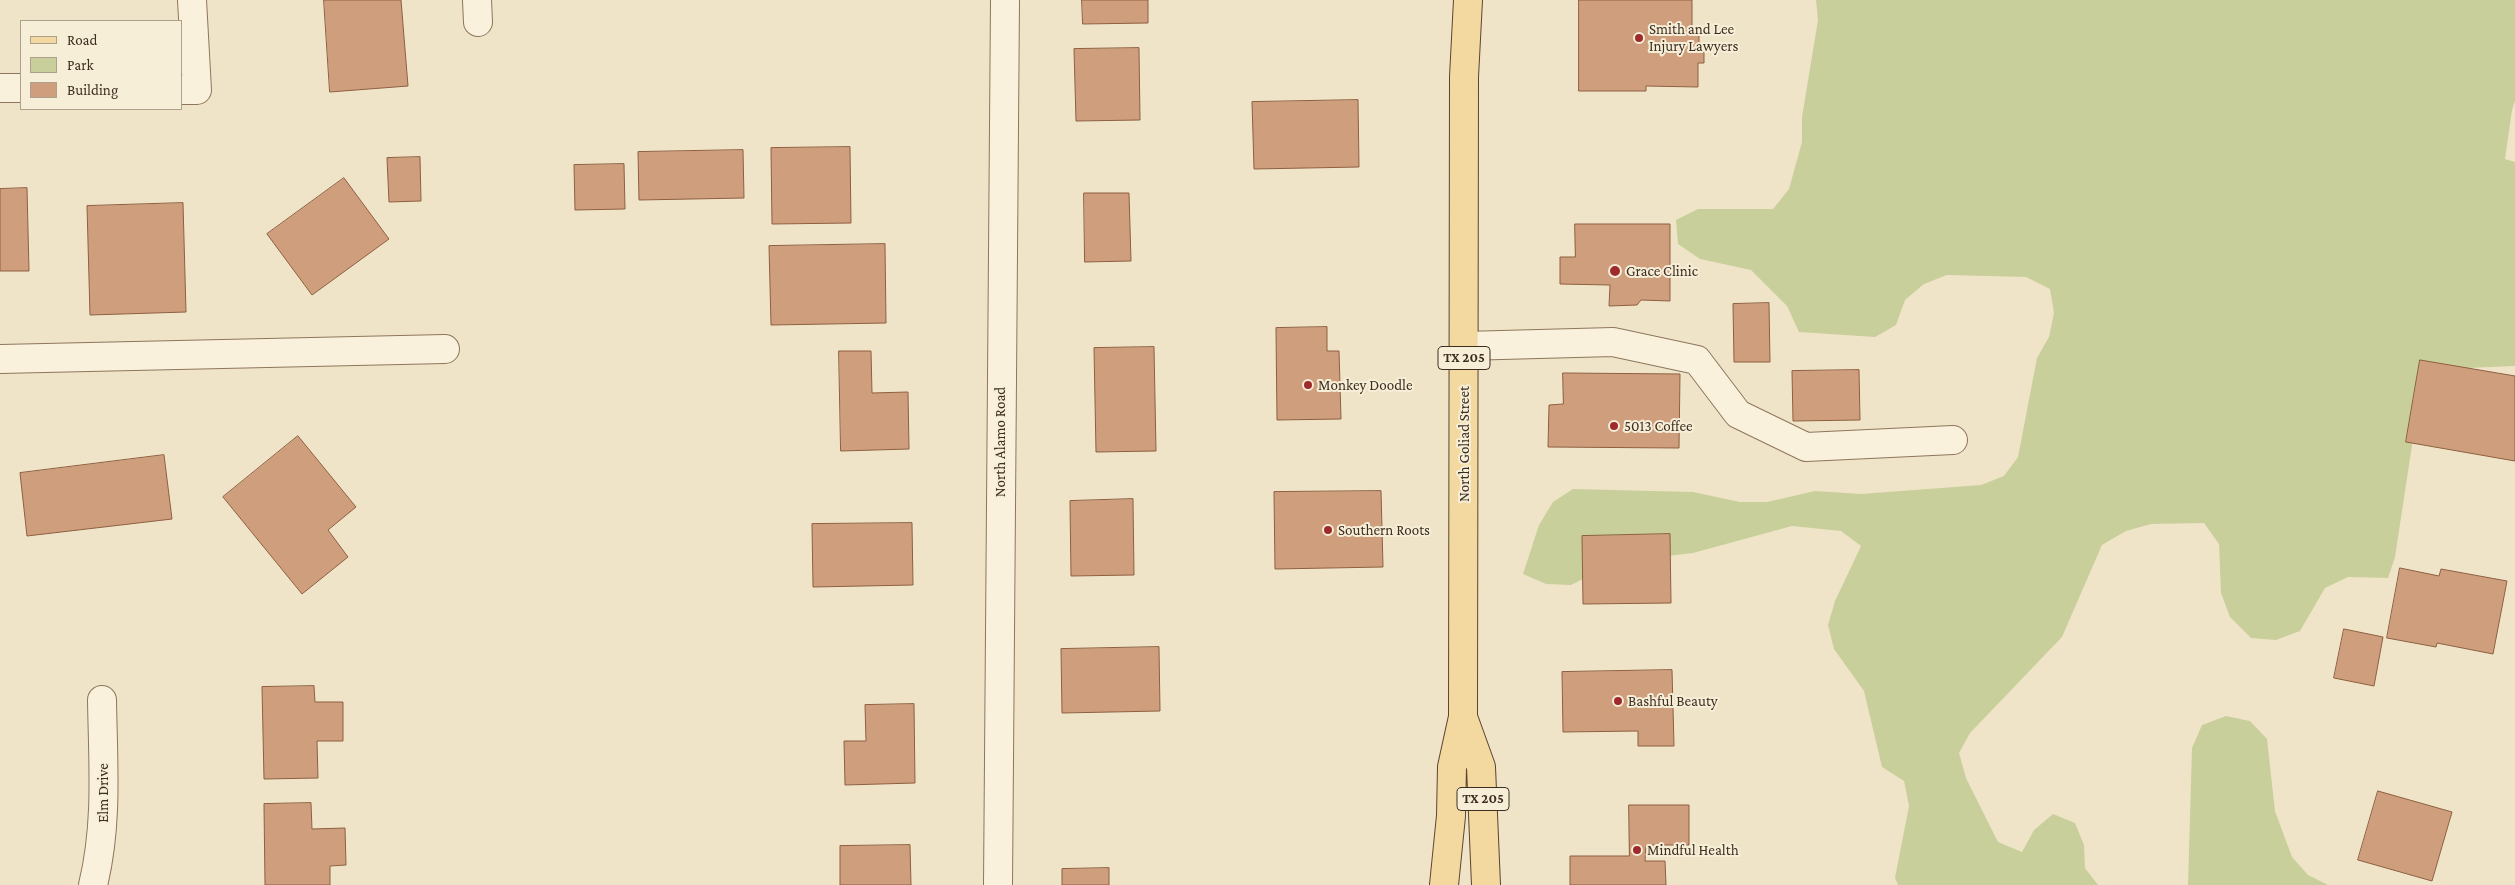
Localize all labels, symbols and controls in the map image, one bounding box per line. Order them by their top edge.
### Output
legend [20,20,182,110]
place label: Smith and Lee Injury Lawyers [1649,20,1738,55]
text: Road [67,32,97,48]
marker: Smith and Lee Injury Lawyers [1633,32,1645,44]
text: Park [67,57,94,73]
text: Building [67,82,118,98]
place label: Grace Clinic [1626,262,1698,280]
marker: Grace Clinic [1608,264,1622,278]
road number: TX 205 [1438,346,1490,369]
place label: Monkey Doodle [1318,376,1413,394]
marker: Monkey Doodle [1302,379,1314,391]
street label: North Goliad Street [1455,386,1473,502]
street label: North Alamo Road [991,387,1009,497]
place label: 5013 Coffee [1624,417,1693,435]
marker: 5013 Coffee [1608,420,1620,432]
place label: Southern Roots [1338,521,1430,539]
marker: Southern Roots [1322,524,1334,536]
place label: Bashful Beauty [1628,692,1718,710]
marker: Bashful Beauty [1612,695,1624,707]
street label: Elm Drive [94,763,112,823]
road number: TX 205 [1457,788,1509,811]
place label: Mindful Health [1647,841,1739,859]
marker: Mindful Health [1631,844,1643,856]

